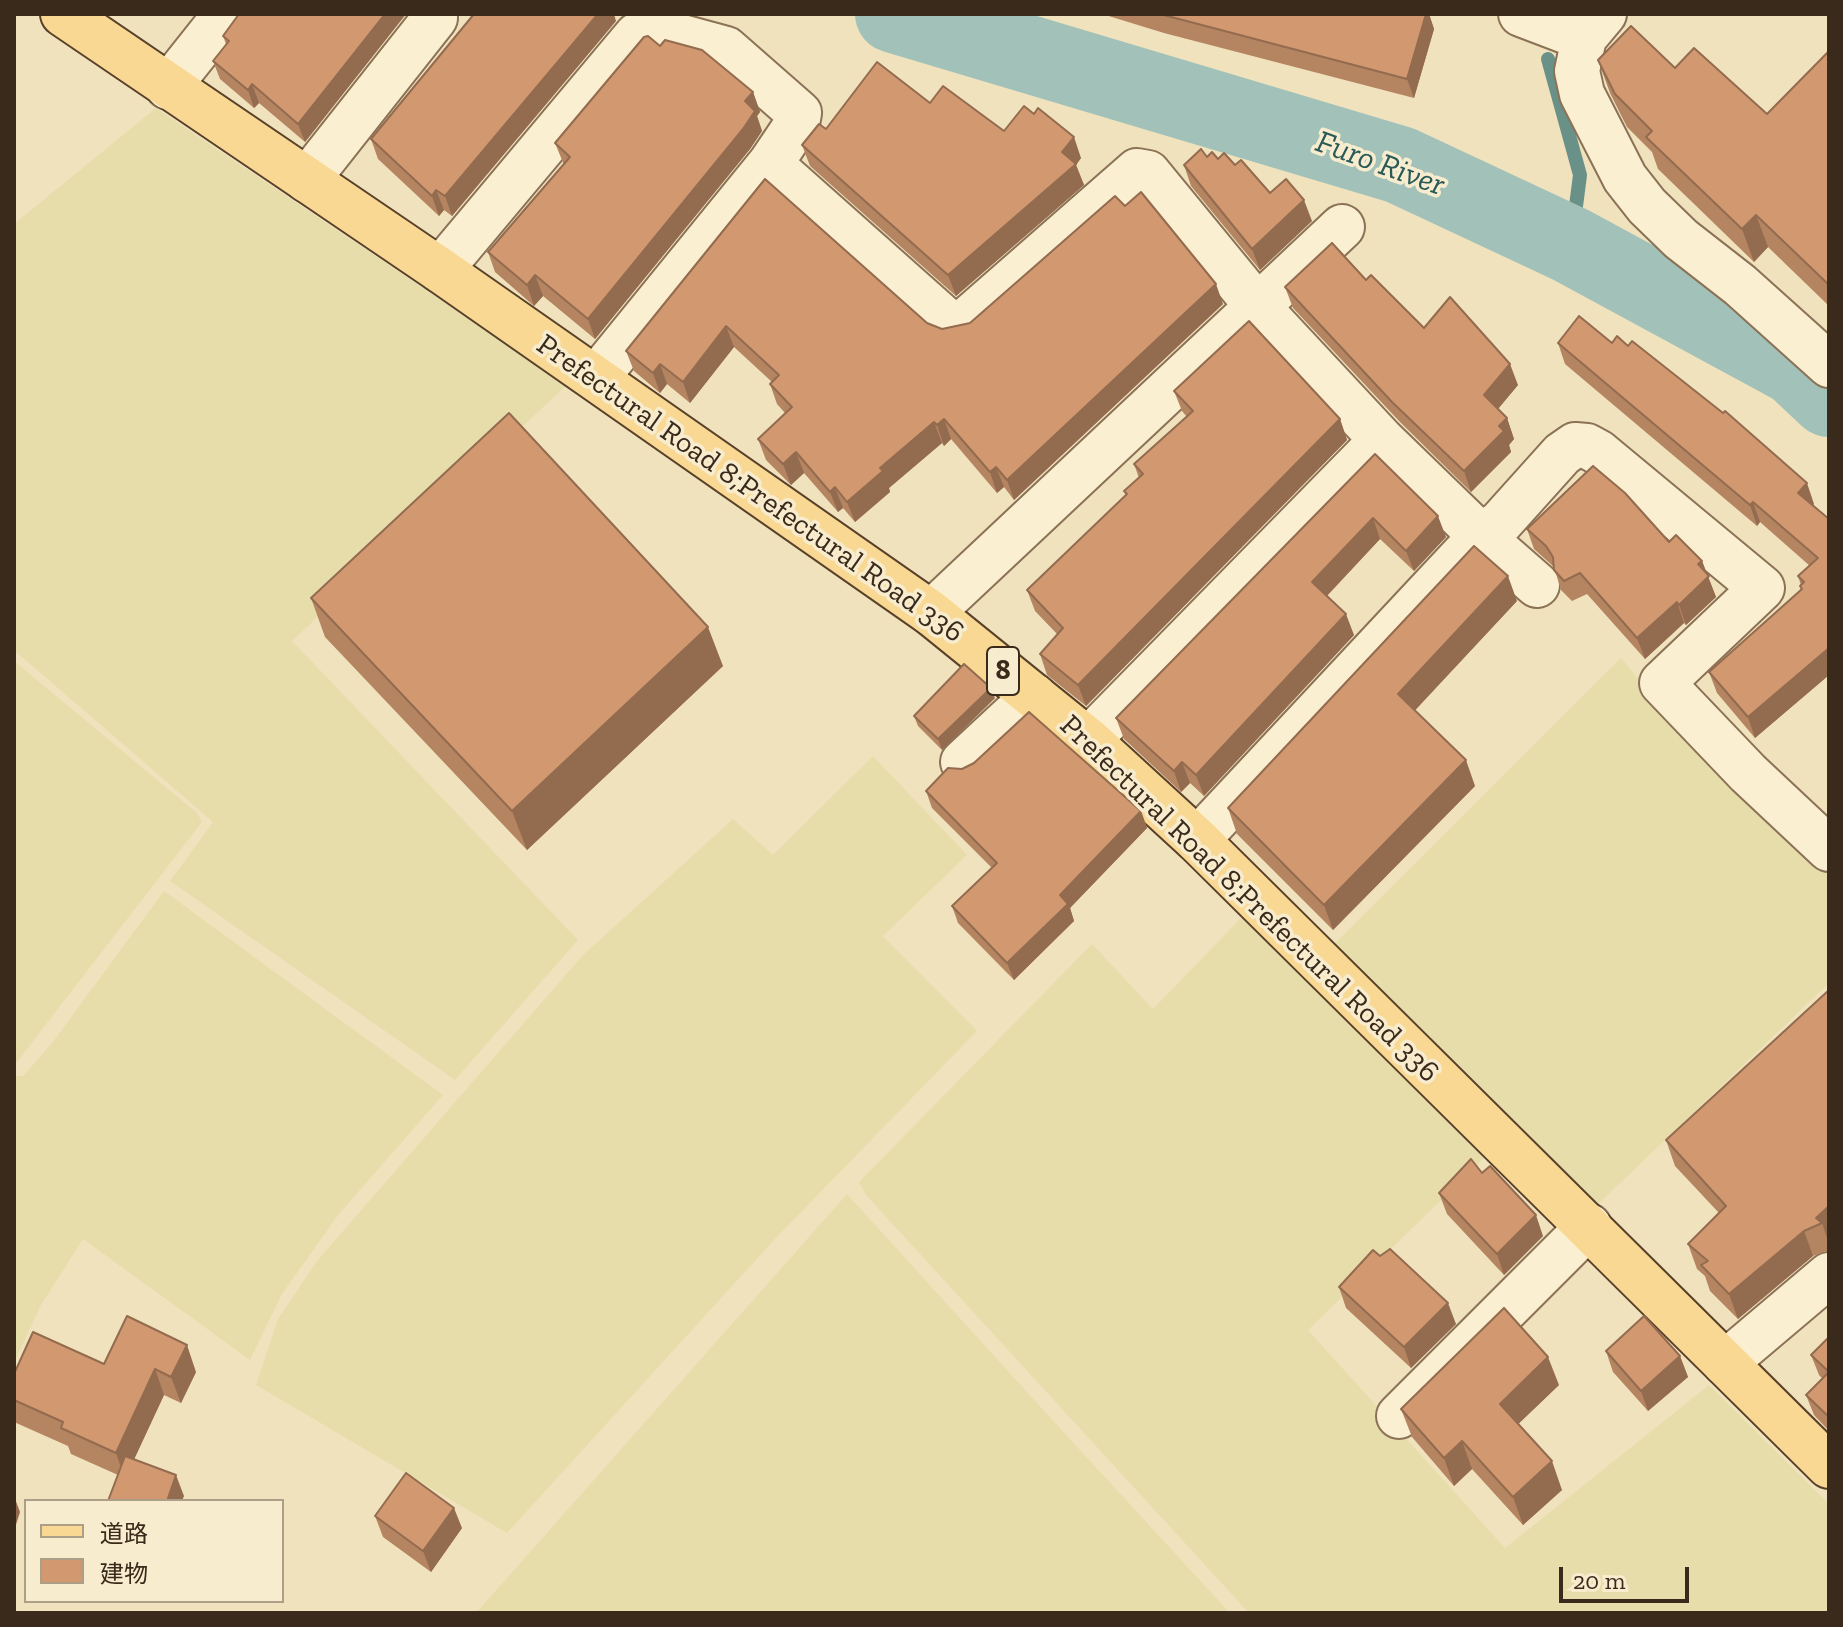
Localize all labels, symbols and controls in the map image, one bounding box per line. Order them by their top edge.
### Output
water label: Furo River [1310,123,1450,205]
street label: Prefectural Road 8;Prefectural Road 336 [529,327,971,651]
road number: 8 [987,647,1019,695]
street label: Prefectural Road 8;Prefectural Road 336 [1052,708,1446,1090]
legend [24,1499,284,1603]
text: 道路 [100,1519,148,1548]
scale bar [1563,1551,1693,1601]
text: 建物 [100,1559,148,1588]
text: 20 m [1573,1566,1625,1595]

